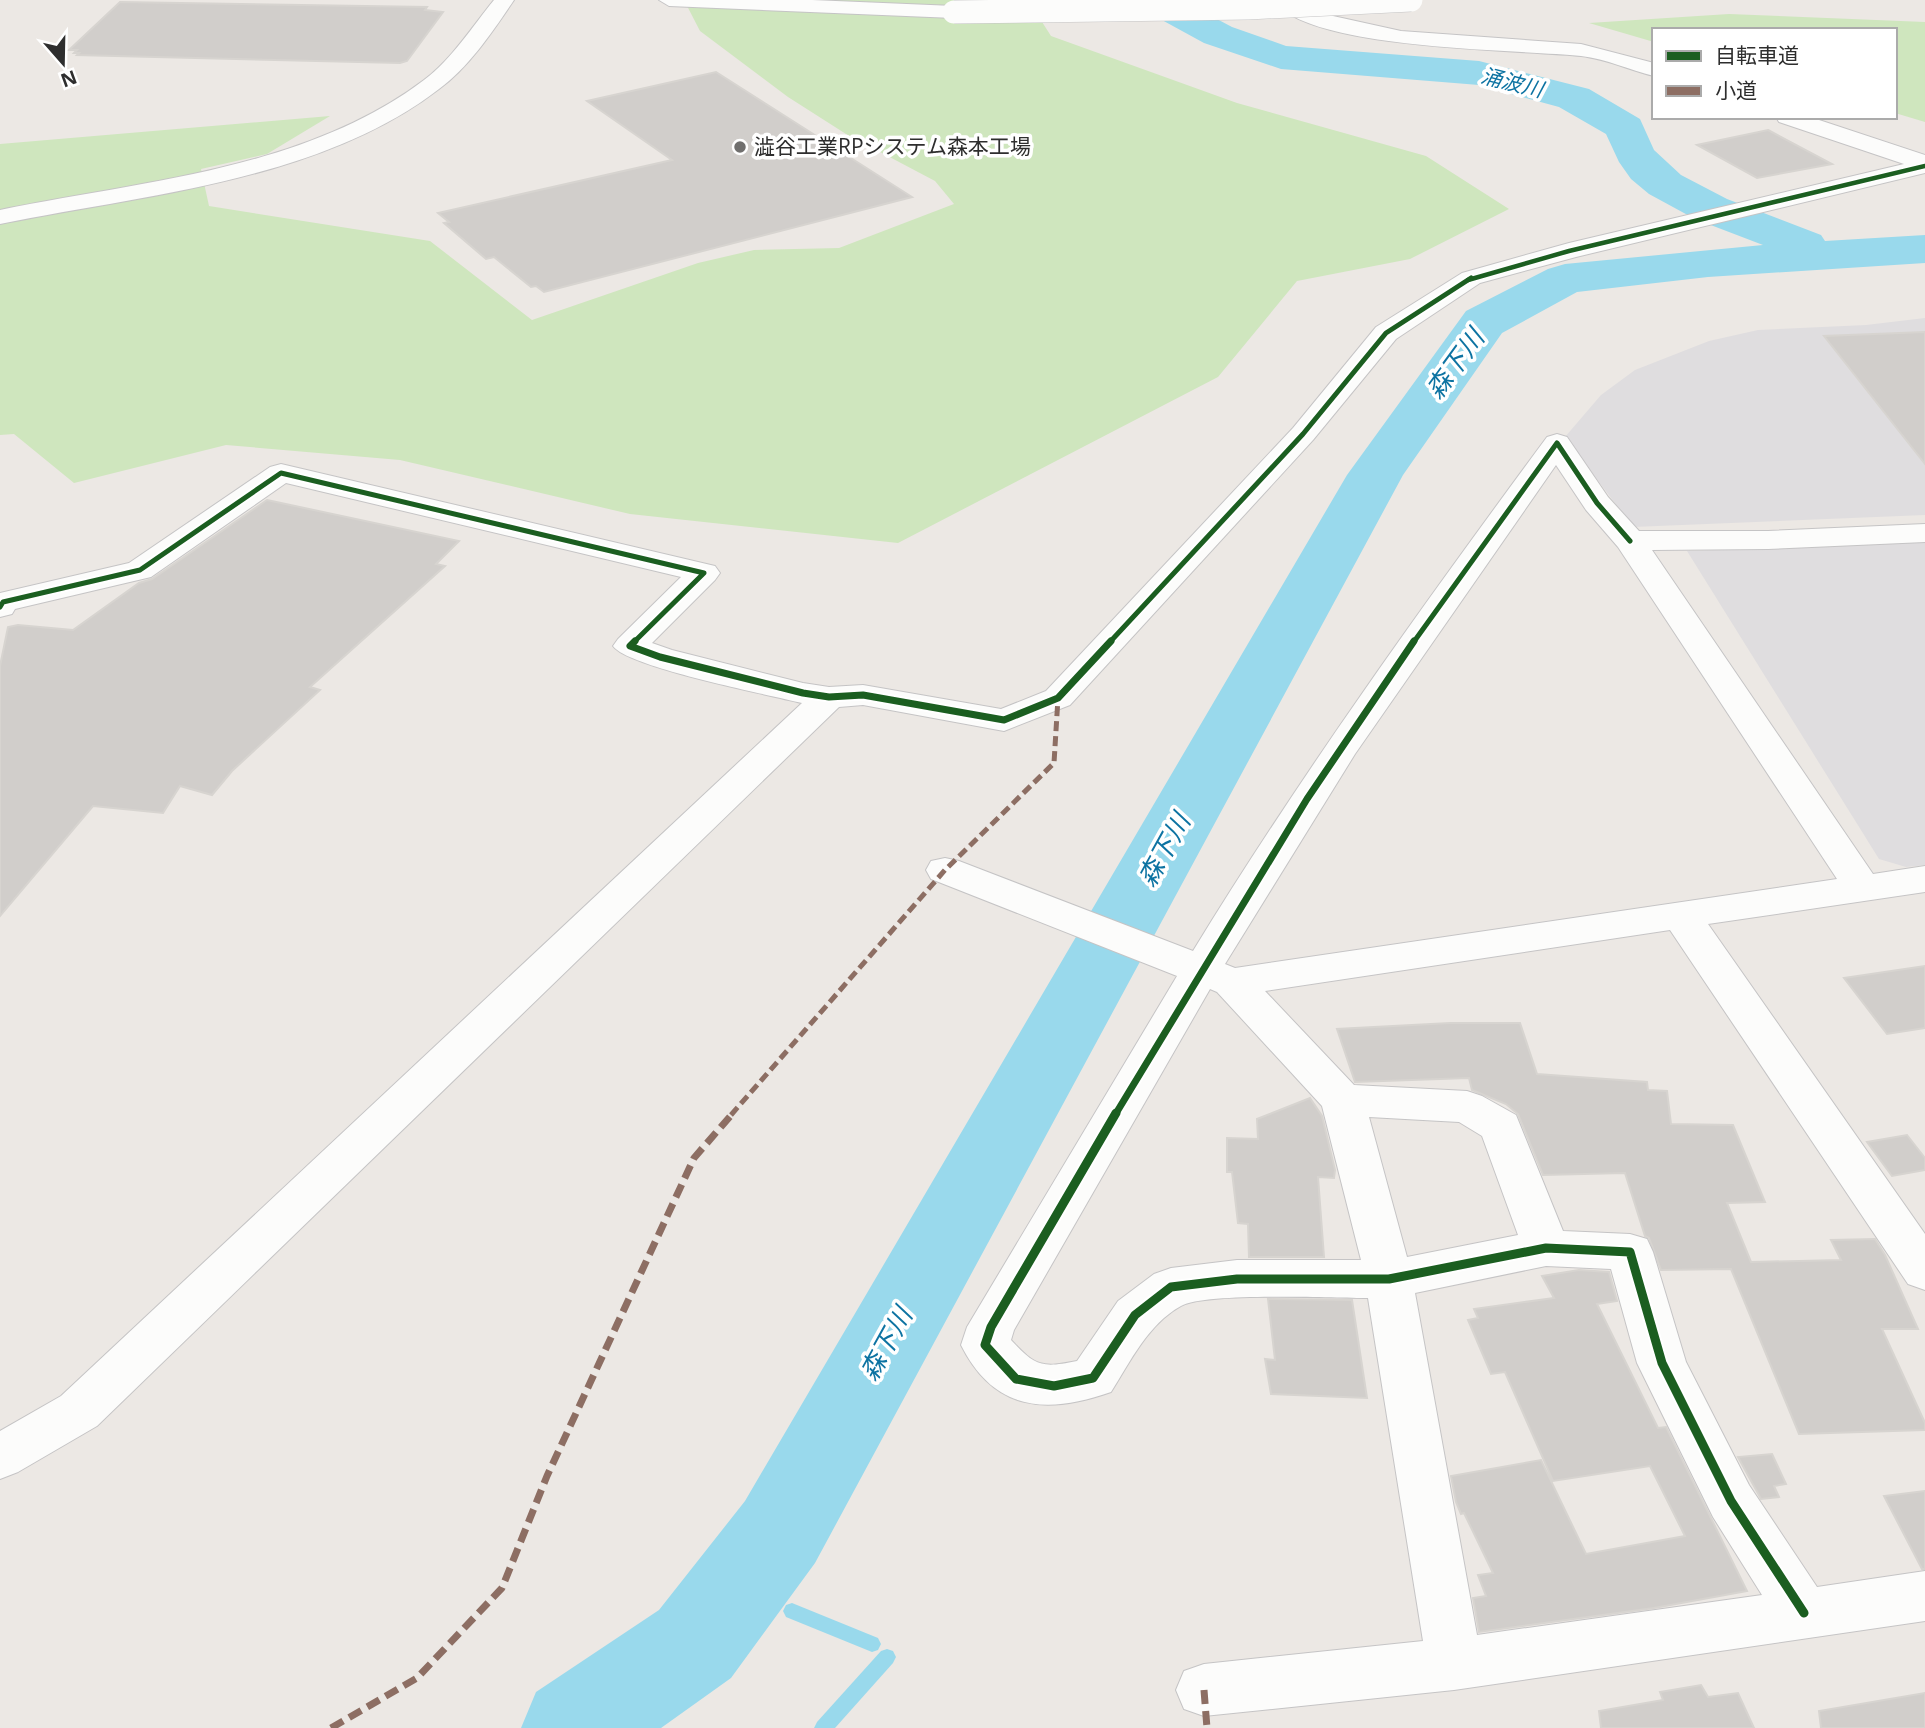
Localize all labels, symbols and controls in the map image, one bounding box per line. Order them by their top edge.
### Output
north arrow [28,28,98,98]
legend [1652,28,1897,119]
text: 自転車道 [1715,41,1799,69]
water label: 涌波川 [1478,61,1548,104]
text: N [57,64,81,94]
text: 小道 [1715,76,1757,104]
place label: 澁谷工業RPシステム森本工場 [754,132,1031,160]
marker: 澁谷工業RPシステム森本工場 [732,139,748,155]
water label: 森下川 [1417,319,1493,406]
water label: 森下川 [1128,804,1199,892]
water label: 森下川 [850,1298,921,1386]

